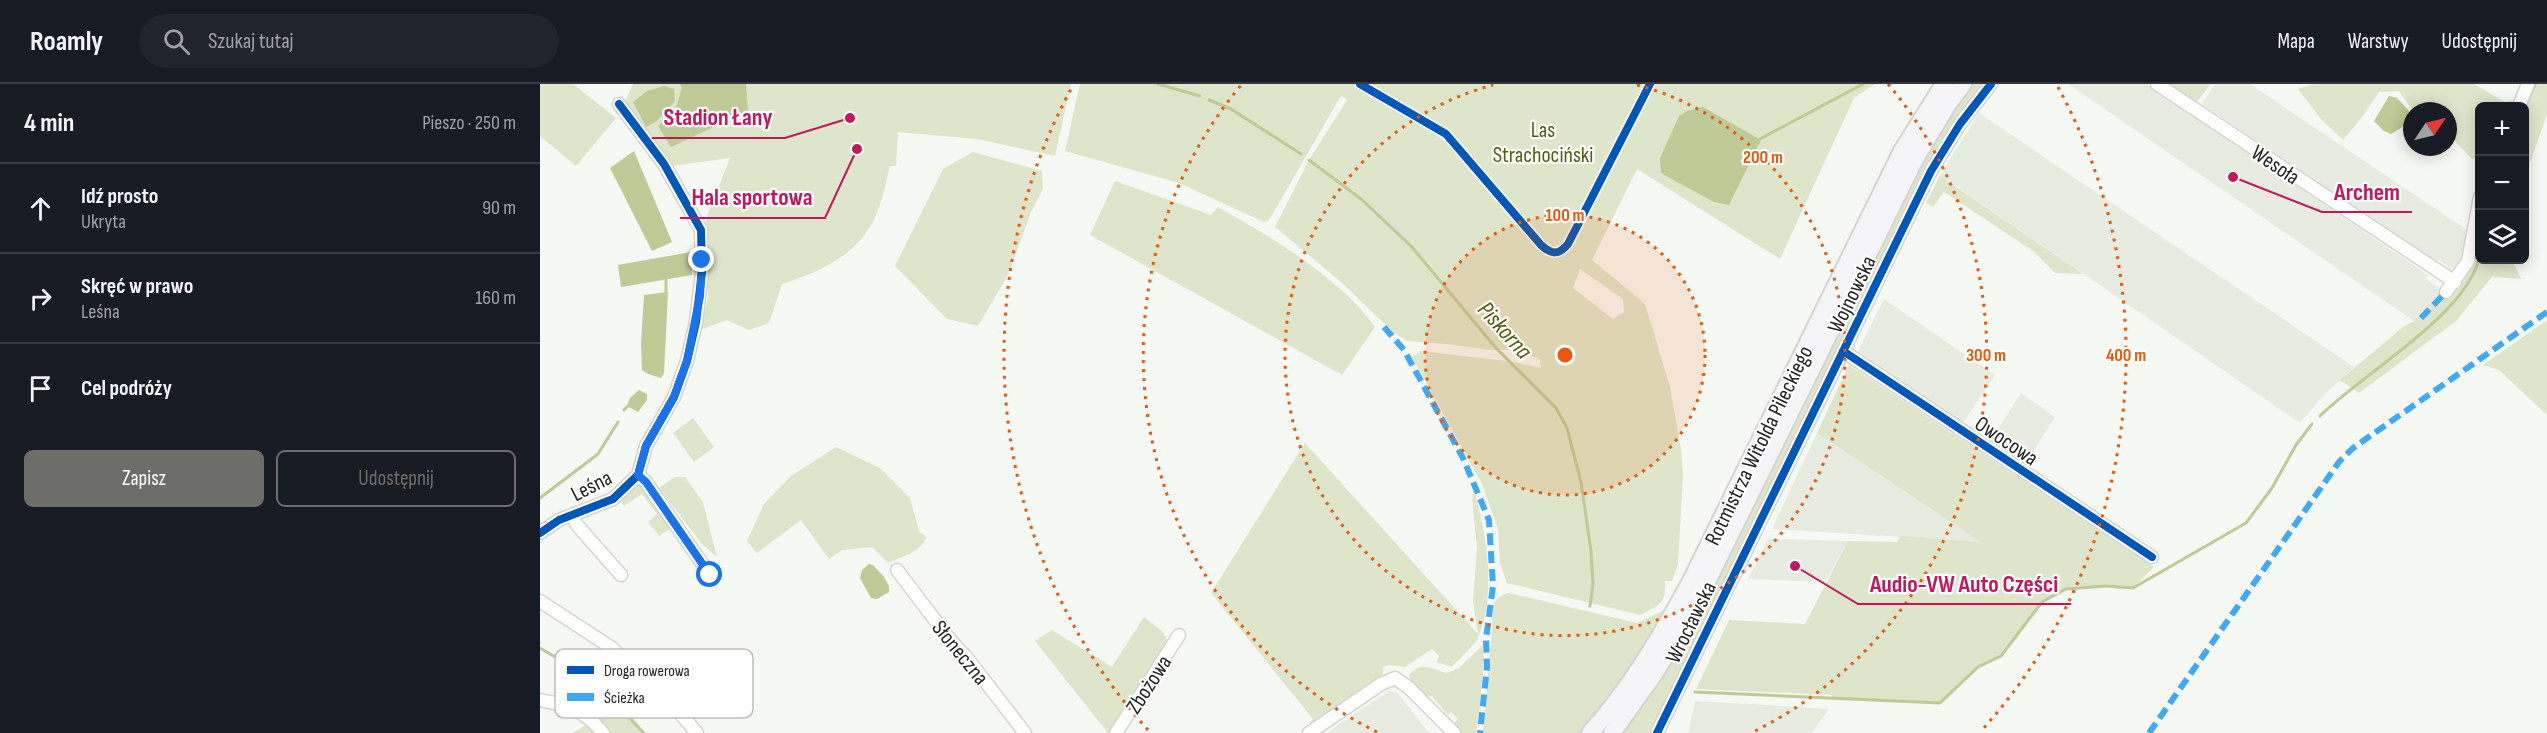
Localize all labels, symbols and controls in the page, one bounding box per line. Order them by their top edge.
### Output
search box [139,14,559,68]
text: Roamly [30,25,103,58]
icon: search [160,25,193,58]
text: Szukaj tutaj [208,28,294,55]
text: Mapa [2277,29,2315,54]
text: Warstwy [2348,29,2409,54]
text: Udostępnij [2442,29,2517,54]
callout: Stadion Łany [652,96,785,138]
north arrow [2403,102,2457,156]
map controls [2475,102,2529,264]
button: + [2475,102,2529,156]
text: Stadion Łany [664,103,772,132]
text: 4 min [24,108,74,139]
text: Pieszo · 250 m [422,111,516,135]
park label: Las Strachociński [1493,117,1593,169]
street label: Wesoła [2246,139,2304,191]
text: 200 m [1743,147,1783,168]
button: − [2475,156,2529,210]
callout: Archem [2322,170,2412,212]
callout: Hala sportowa [680,176,825,218]
text: Archem [2333,178,2400,207]
text: Idź prosto [81,183,158,210]
text: Hala sportowa [691,183,813,212]
icon: ahead [24,192,57,225]
text: 90 m [482,196,516,220]
text: 100 m [1546,205,1585,226]
text: Ukryta [81,210,126,234]
button: layers [2475,210,2529,264]
route end [688,246,714,272]
street label: Wojnowska [1822,252,1883,338]
text: Skręć w prawo [81,273,193,300]
icon: right [24,282,57,315]
text: 160 m [475,286,516,310]
water label: Piskorna [1471,296,1538,365]
text: Leśna [81,300,120,324]
street label: Rotmistrza Witolda Pileckiego [1699,342,1819,550]
centre of rings [1555,345,1575,365]
text: 300 m [1966,345,2006,366]
text: 400 m [2106,345,2146,366]
icon: arrive [24,372,57,405]
text: Cel podróży [81,375,172,402]
street label: Owocowa [1969,410,2043,472]
button: Zapisz [24,450,264,507]
button: Udostępnij [276,450,516,507]
street label: Leśna [567,465,617,508]
route start [696,561,722,587]
callout: Audio-VW Auto Części [1858,562,2071,604]
text: Audio-VW Auto Części [1869,570,2058,599]
street label: Wrocławska [1660,577,1723,668]
street label: Słoneczna [926,615,994,691]
legend [555,649,753,718]
street label: Zbożowa [1120,650,1178,719]
text: Droga rowerowa [604,662,690,681]
text: Ścieżka [604,689,645,708]

